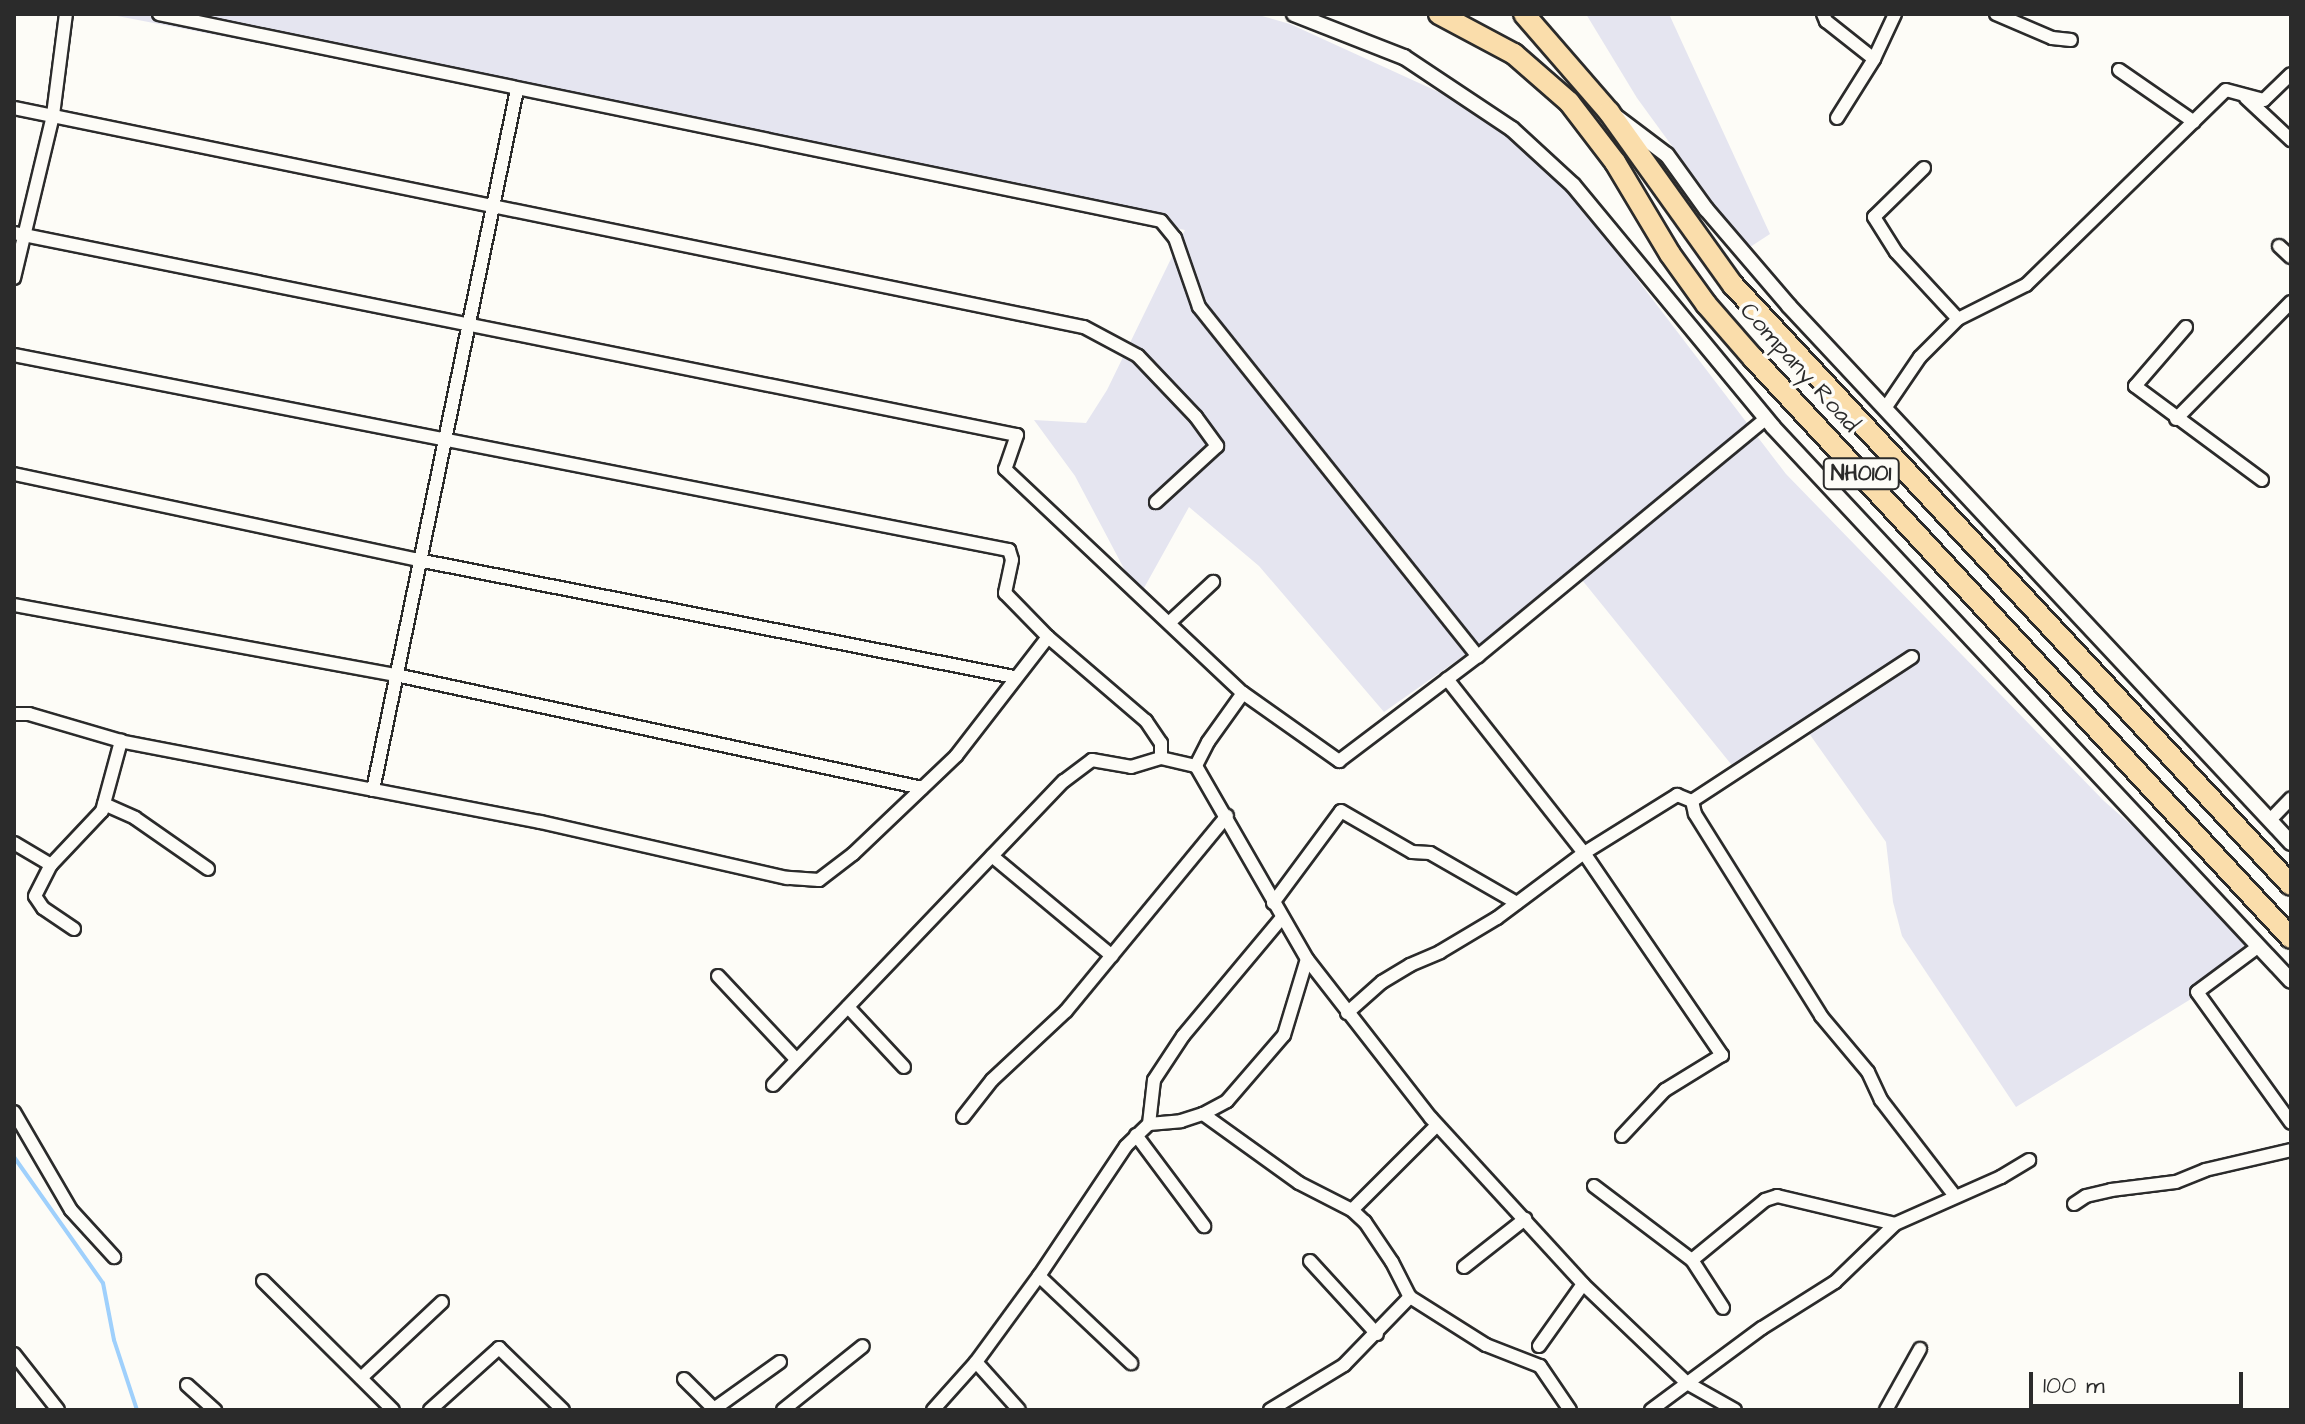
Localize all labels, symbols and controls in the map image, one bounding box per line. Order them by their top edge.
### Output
street label: Company Road [1733,297,1865,439]
road number: NH0101 [1821,456,1901,492]
scale bar [2033,1356,2247,1406]
text: 100 m [2043,1369,2105,1403]

